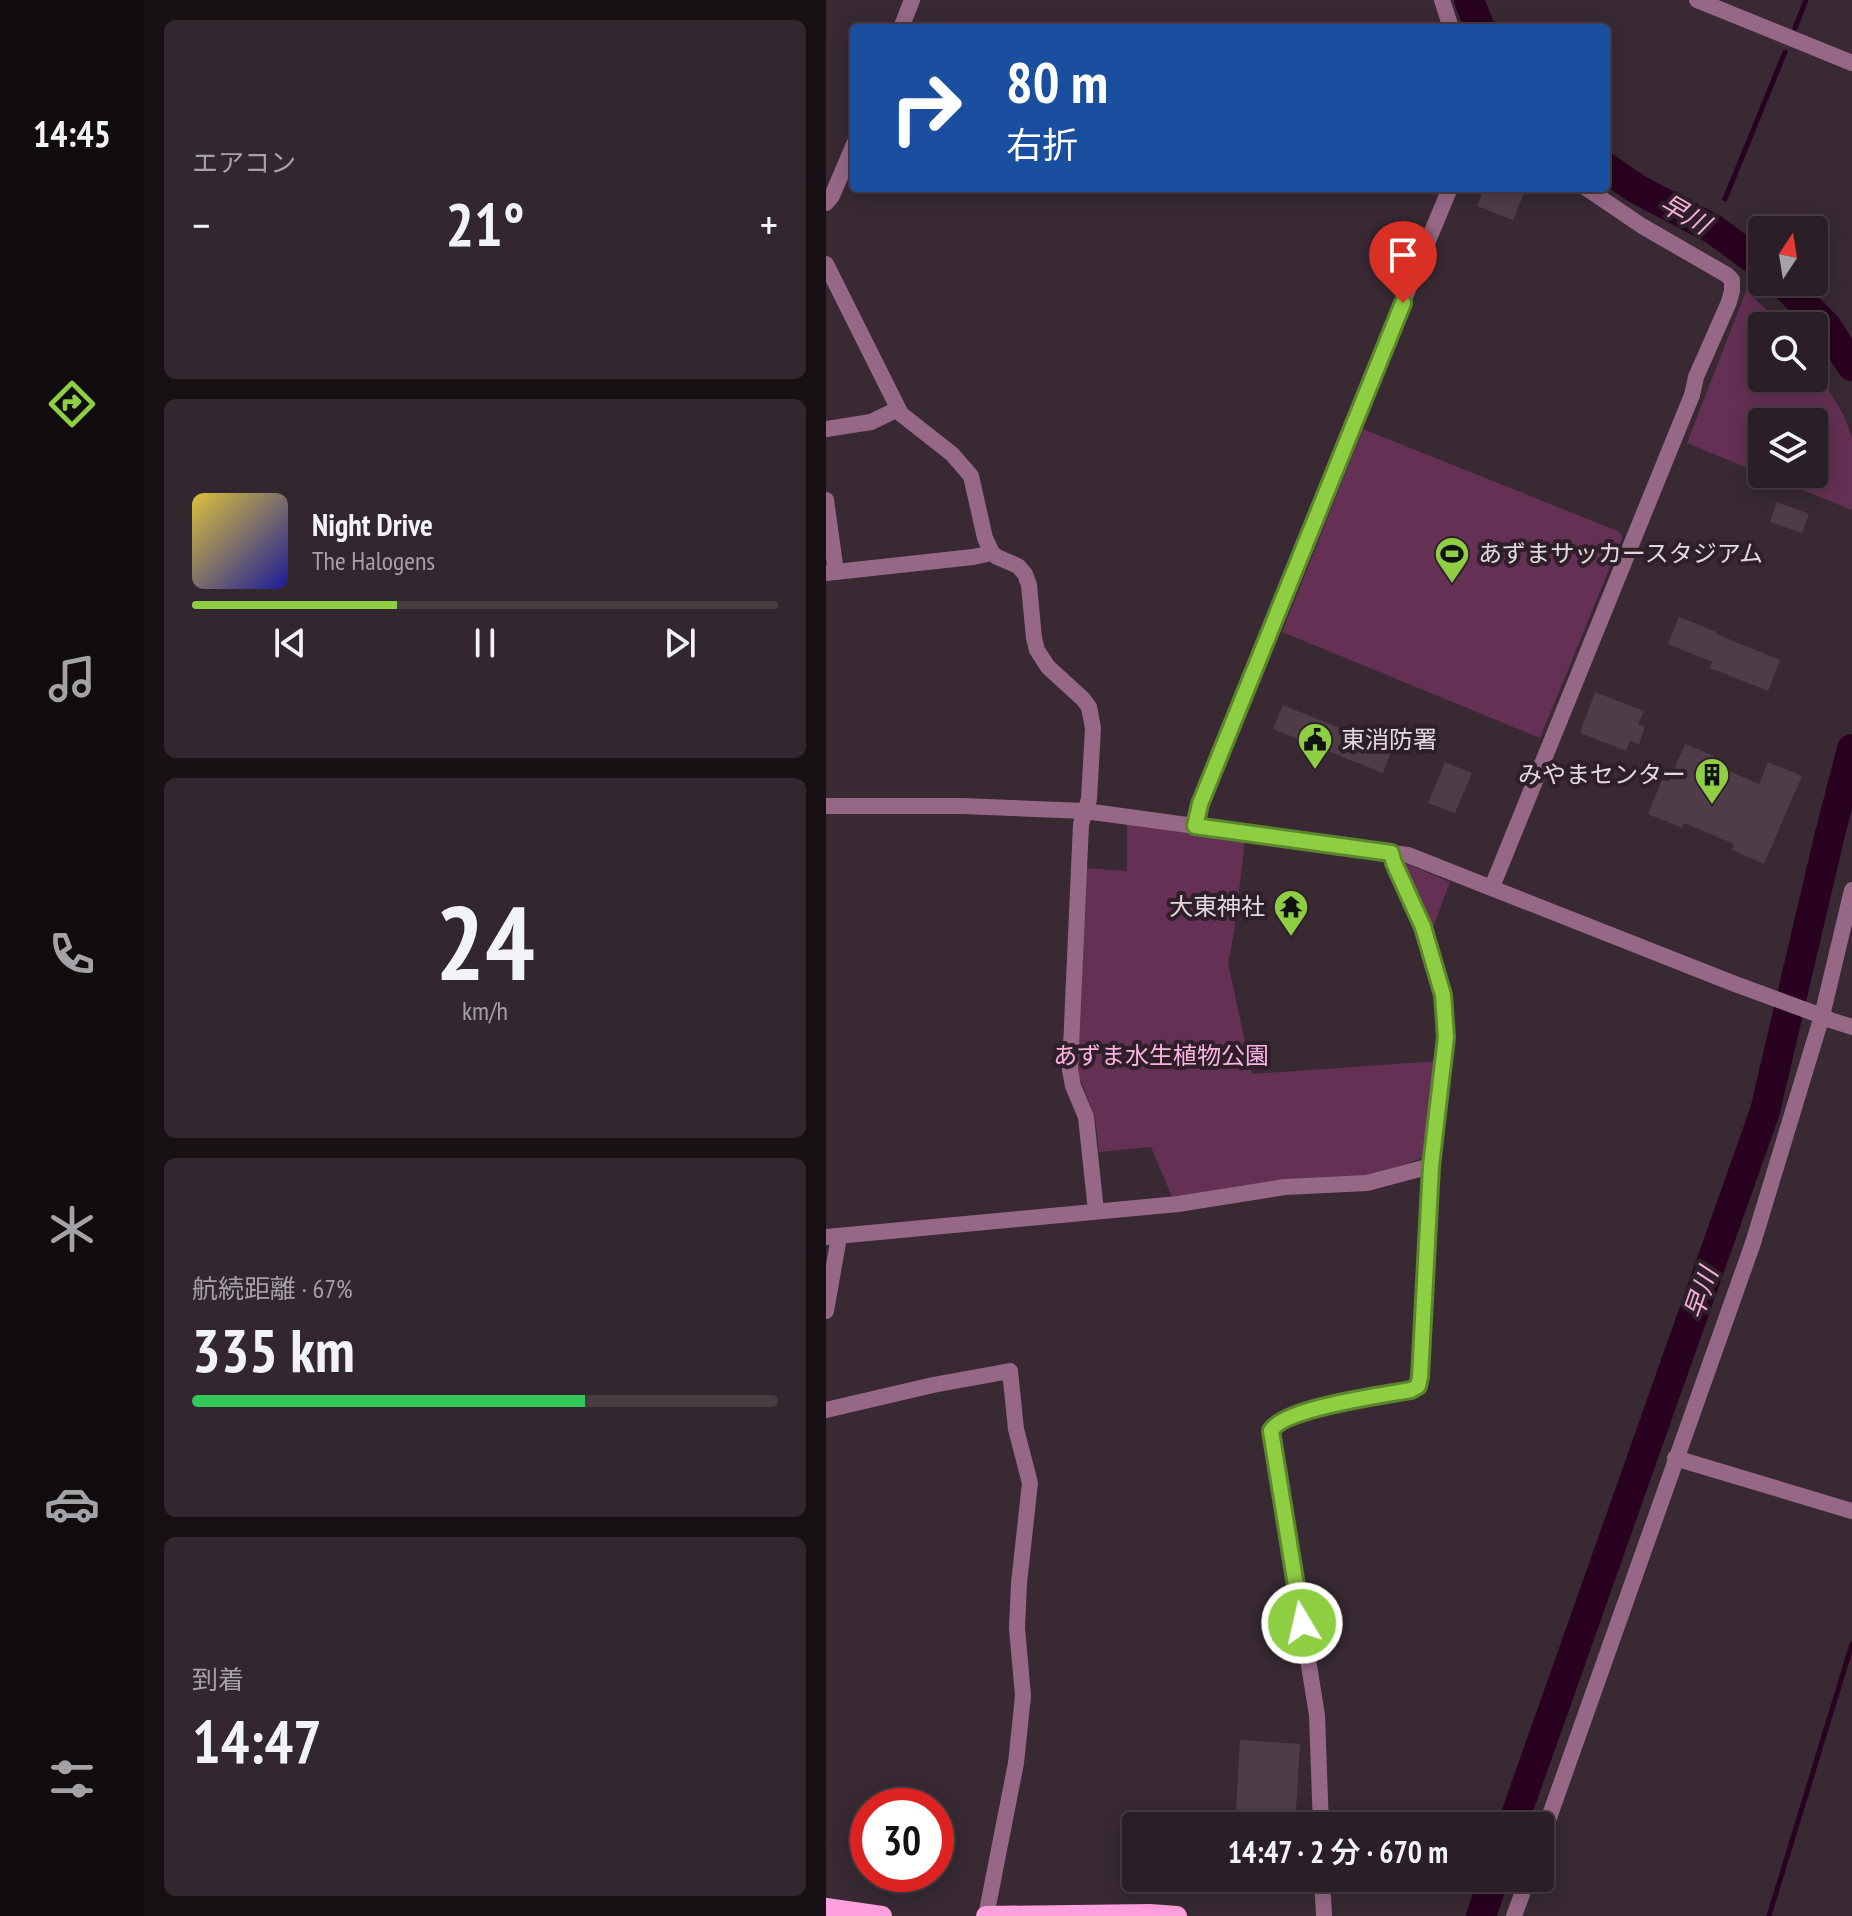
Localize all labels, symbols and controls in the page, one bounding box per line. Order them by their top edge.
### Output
text: 80 m [1006,46,1108,118]
icon: right [874,56,978,160]
text: 14:45 [33,110,111,157]
text: 右折 [1006,121,1078,168]
text: エアコン [192,146,296,179]
text: 21° [445,185,525,263]
water label: 早川 [1654,186,1719,242]
text: − [192,196,210,253]
text: + [760,196,778,253]
north arrow [1748,216,1828,296]
map controls [1748,216,1828,488]
pin [1369,221,1437,303]
icon: arrive [1381,233,1425,277]
button: search [1748,312,1828,392]
icon: directions [44,376,100,432]
button: layers [1748,408,1828,488]
text: Night Drive [312,505,433,544]
sports icon: あずまサッカースタジアム [1433,535,1471,585]
place label: あずまサッカースタジアム [1478,538,1763,569]
text: The Halogens [312,544,435,577]
icon: previous [268,621,312,665]
icon: pause [463,621,507,665]
icon: next [658,621,702,665]
icon: music [44,651,100,707]
public building icon: 東消防署 [1296,721,1334,771]
place label: 東消防署 [1341,724,1437,755]
building icon: みやまセンター [1693,756,1731,806]
place label: みやまセンター [1518,759,1686,790]
text: 24 [435,874,535,1009]
temple icon: 大東神社 [1272,888,1310,938]
place label: 大東神社 [1169,891,1265,922]
icon: phone [44,926,100,982]
text: km/h [462,994,508,1027]
park label: あずま水生植物公園 [1053,1040,1269,1071]
icon: climate [44,1201,100,1257]
water label: 早川 [1676,1260,1726,1323]
text: 航続距離 · 67% [192,1272,353,1305]
text: 335 km [192,1311,355,1389]
icon: car [44,1476,100,1532]
position arrow [1260,1581,1344,1665]
text: 到着 [192,1663,244,1696]
text: 14:47 [192,1702,322,1780]
icon: filters [44,1751,100,1807]
speed limit sign: 30 [850,1788,954,1892]
text: 14:47 · 2 分 · 670 m [1228,1832,1448,1871]

